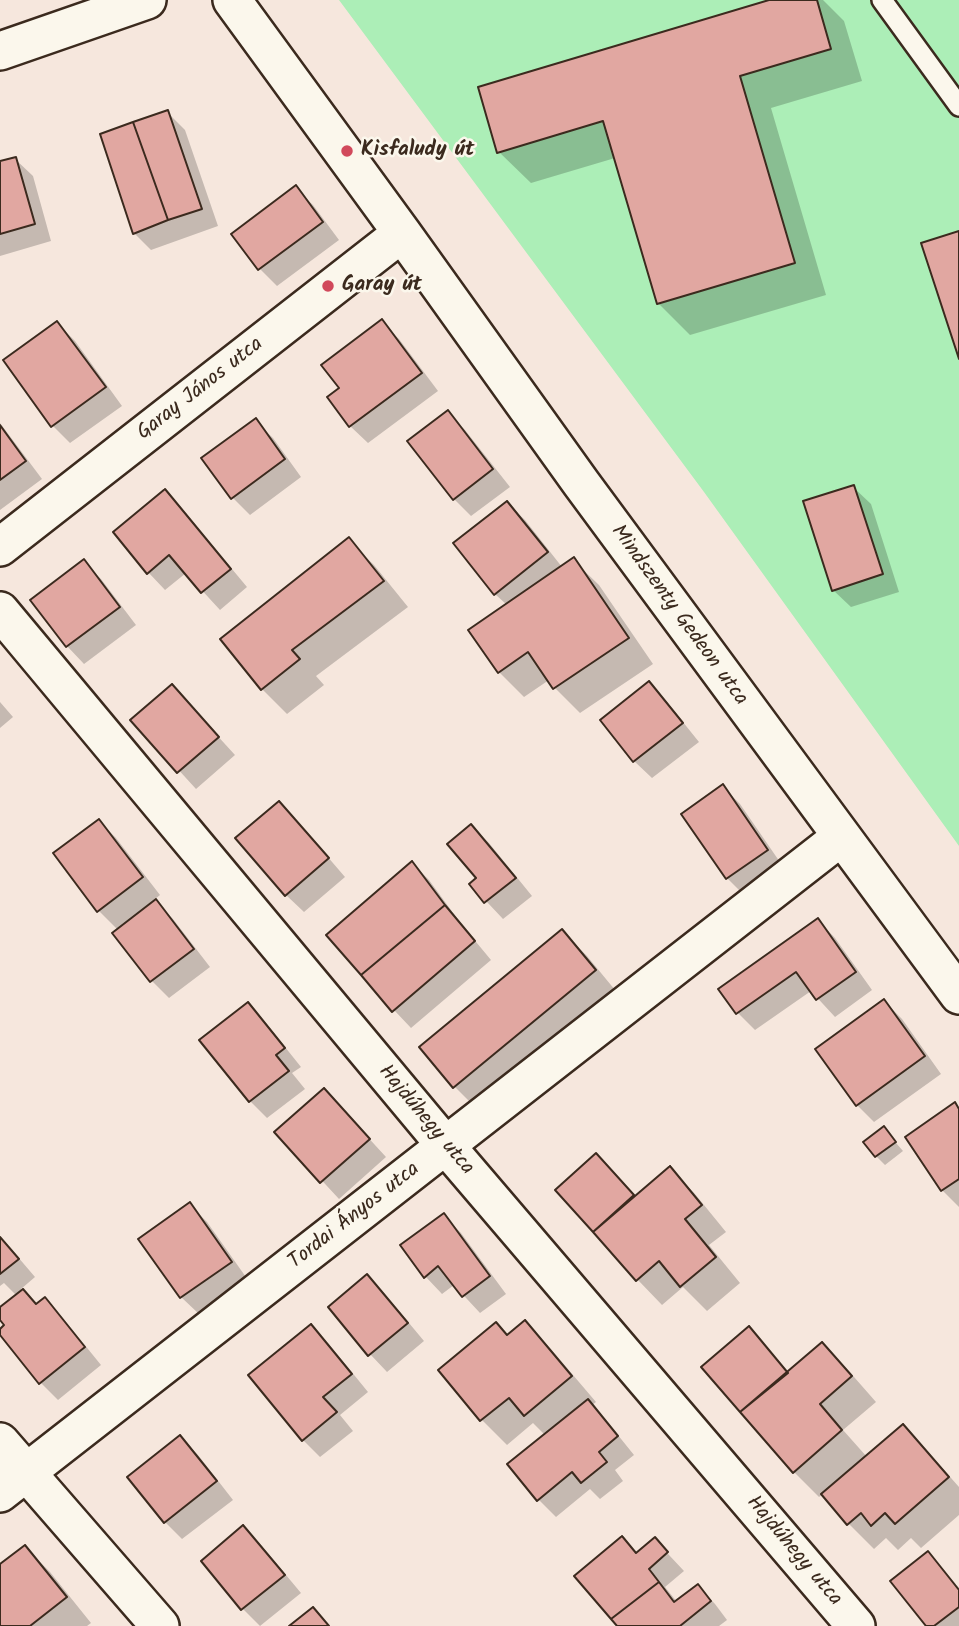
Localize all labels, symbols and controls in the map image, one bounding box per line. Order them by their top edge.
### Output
place label: Kisfaludy út [361,138,474,164]
marker: Kisfaludy út [339,143,355,159]
place label: Garay út [342,273,422,299]
marker: Garay út [320,278,336,294]
street label: Garay János utca [133,333,269,447]
street label: Mindszenty Gedeon utca [604,521,752,711]
street label: Hajdúhegy utca [372,1061,478,1181]
street label: Tordai Ányos utca [284,1158,426,1276]
street label: Hajdúhegy utca [740,1492,846,1612]

